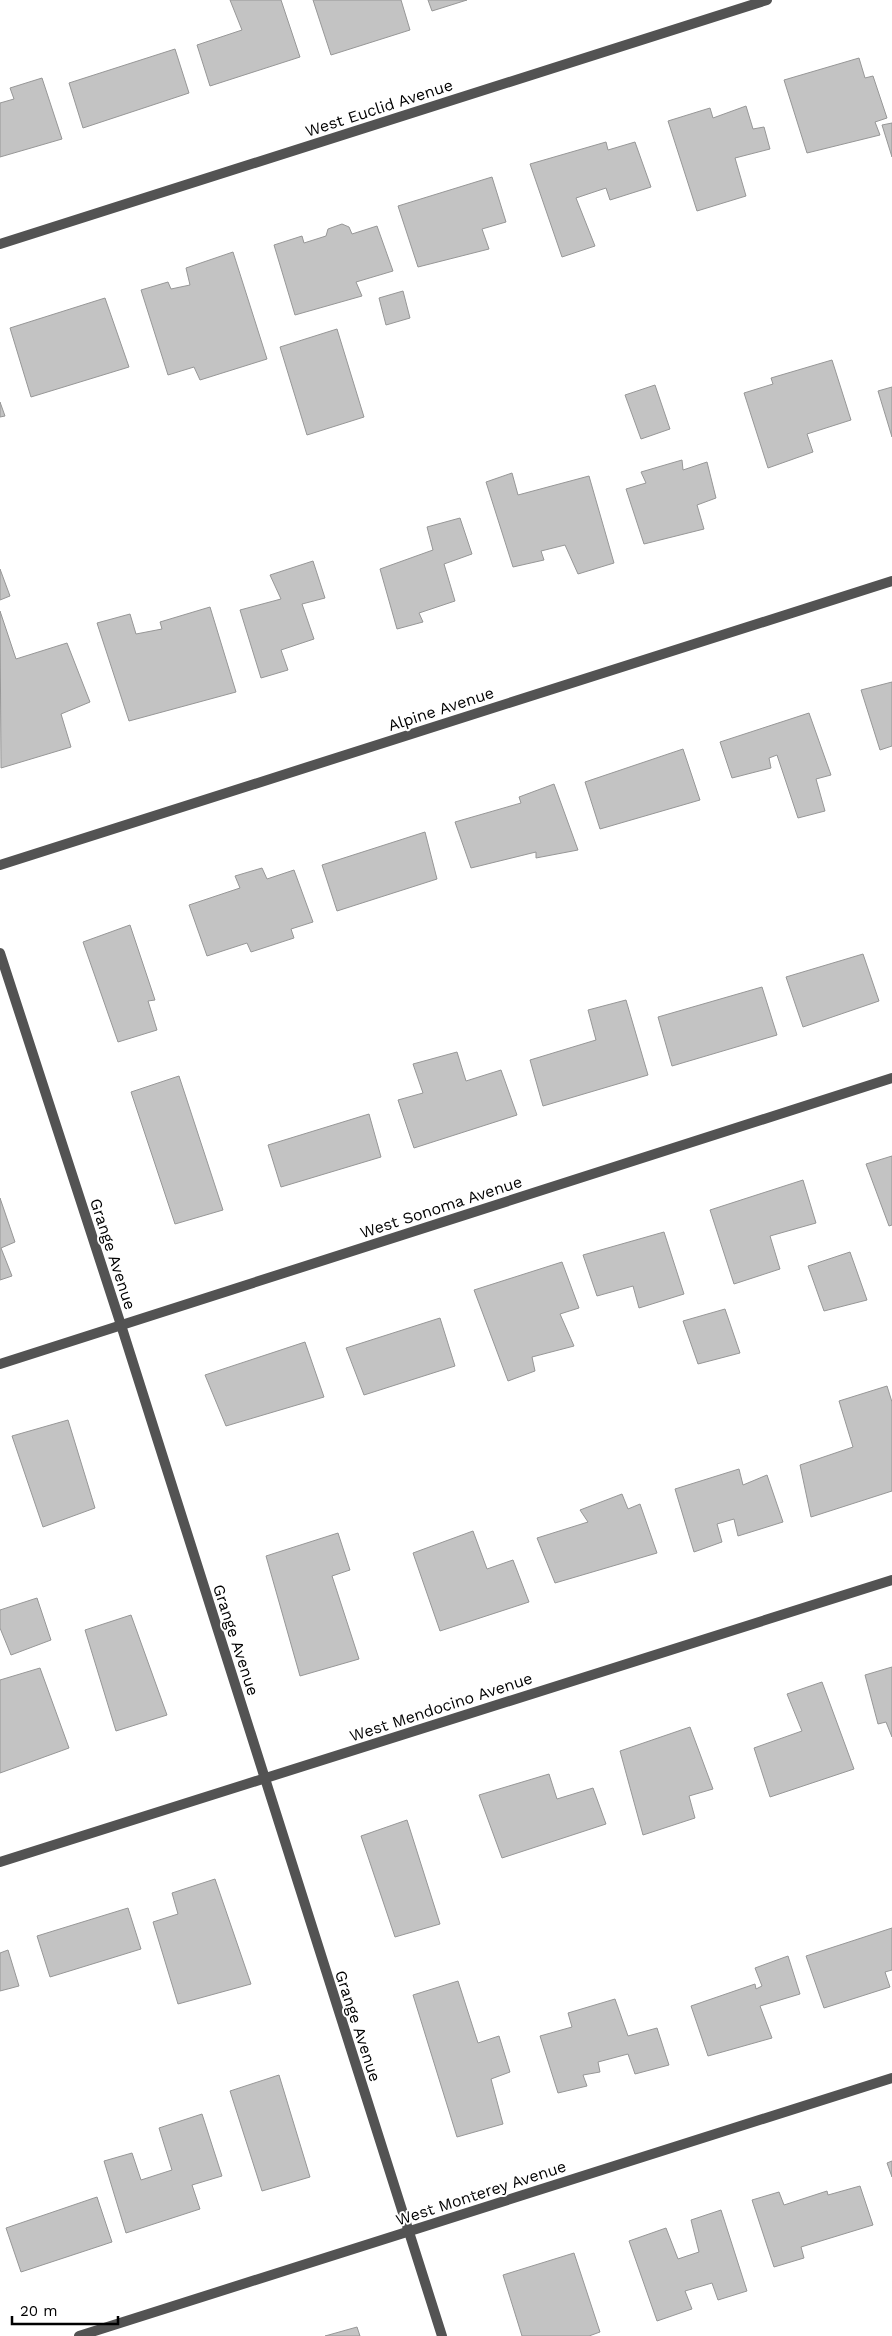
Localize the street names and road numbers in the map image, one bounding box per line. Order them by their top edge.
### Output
street label: West Euclid Avenue [303,75,455,141]
street label: Alpine Avenue [386,683,496,735]
street label: West Sonoma Avenue [358,1172,524,1242]
street label: Grange Avenue [86,1196,140,1312]
street label: Grange Avenue [209,1582,263,1698]
street label: West Mendocino Avenue [347,1668,535,1746]
street label: Grange Avenue [331,1968,385,2084]
street label: West Monterey Avenue [393,2156,569,2230]

